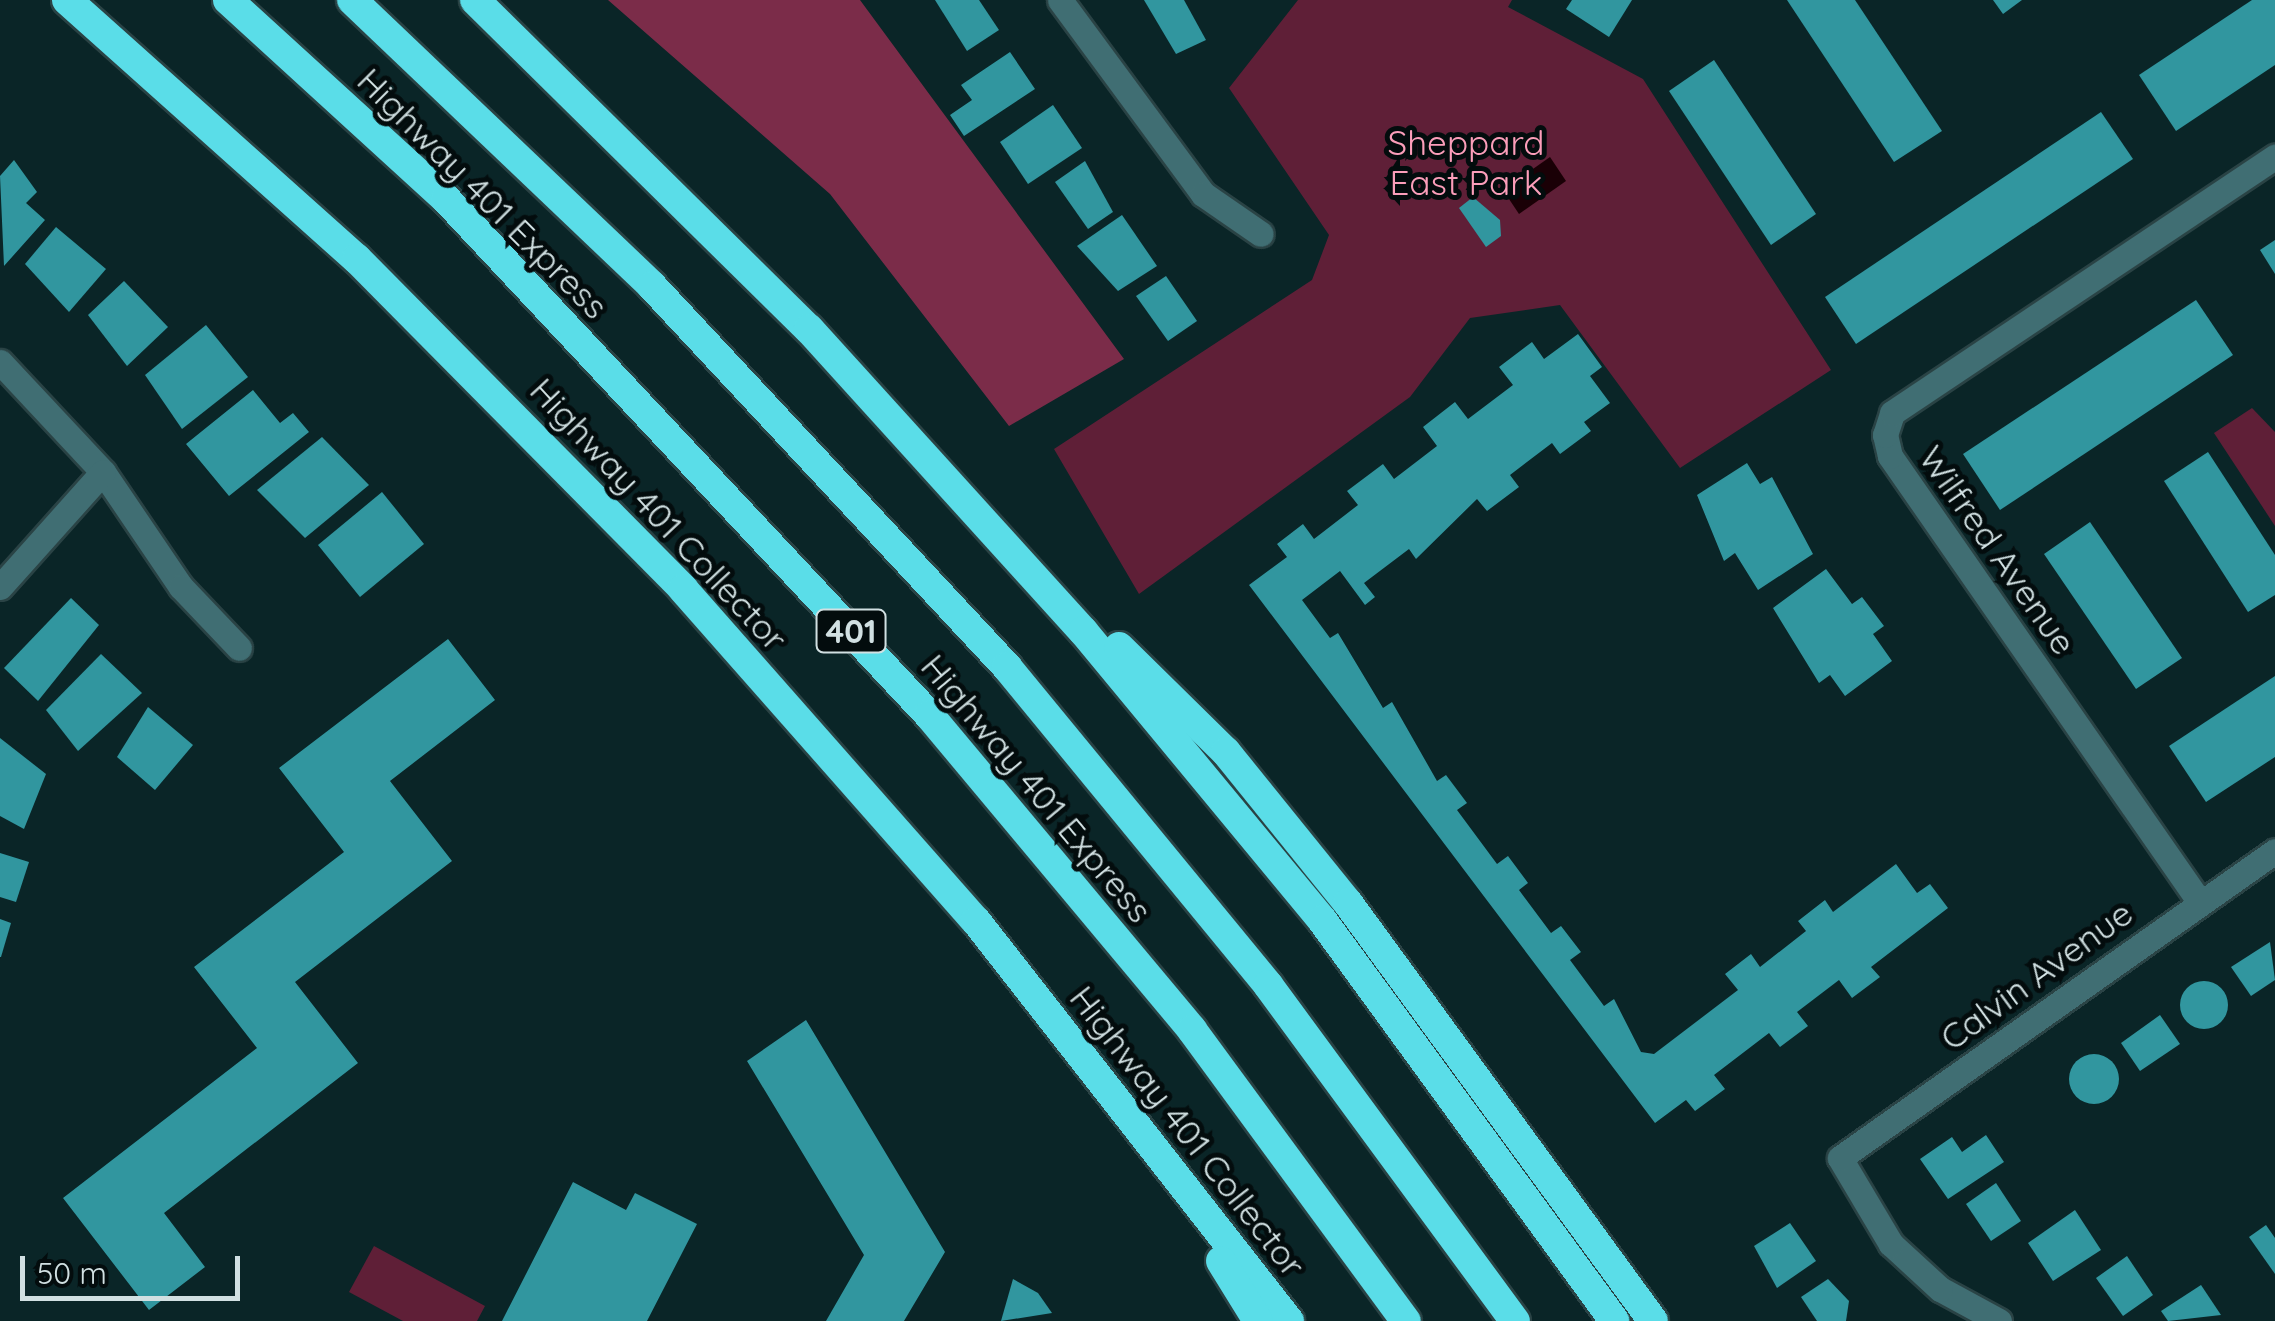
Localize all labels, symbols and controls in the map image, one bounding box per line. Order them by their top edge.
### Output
street label: Highway 401 Express [349,59,617,327]
park label: Sheppard East Park [1388,121,1544,203]
street label: Highway 401 Collector [522,369,796,659]
street label: Wilfred Avenue [1911,438,2085,662]
road number: 401 [814,604,888,658]
street label: Highway 401 Express [913,646,1161,930]
street label: Calvin Avenue [1932,891,2140,1059]
street label: Highway 401 Collector [1061,977,1315,1285]
scale bar [25,1236,245,1298]
text: 50 m [37,1254,107,1292]

